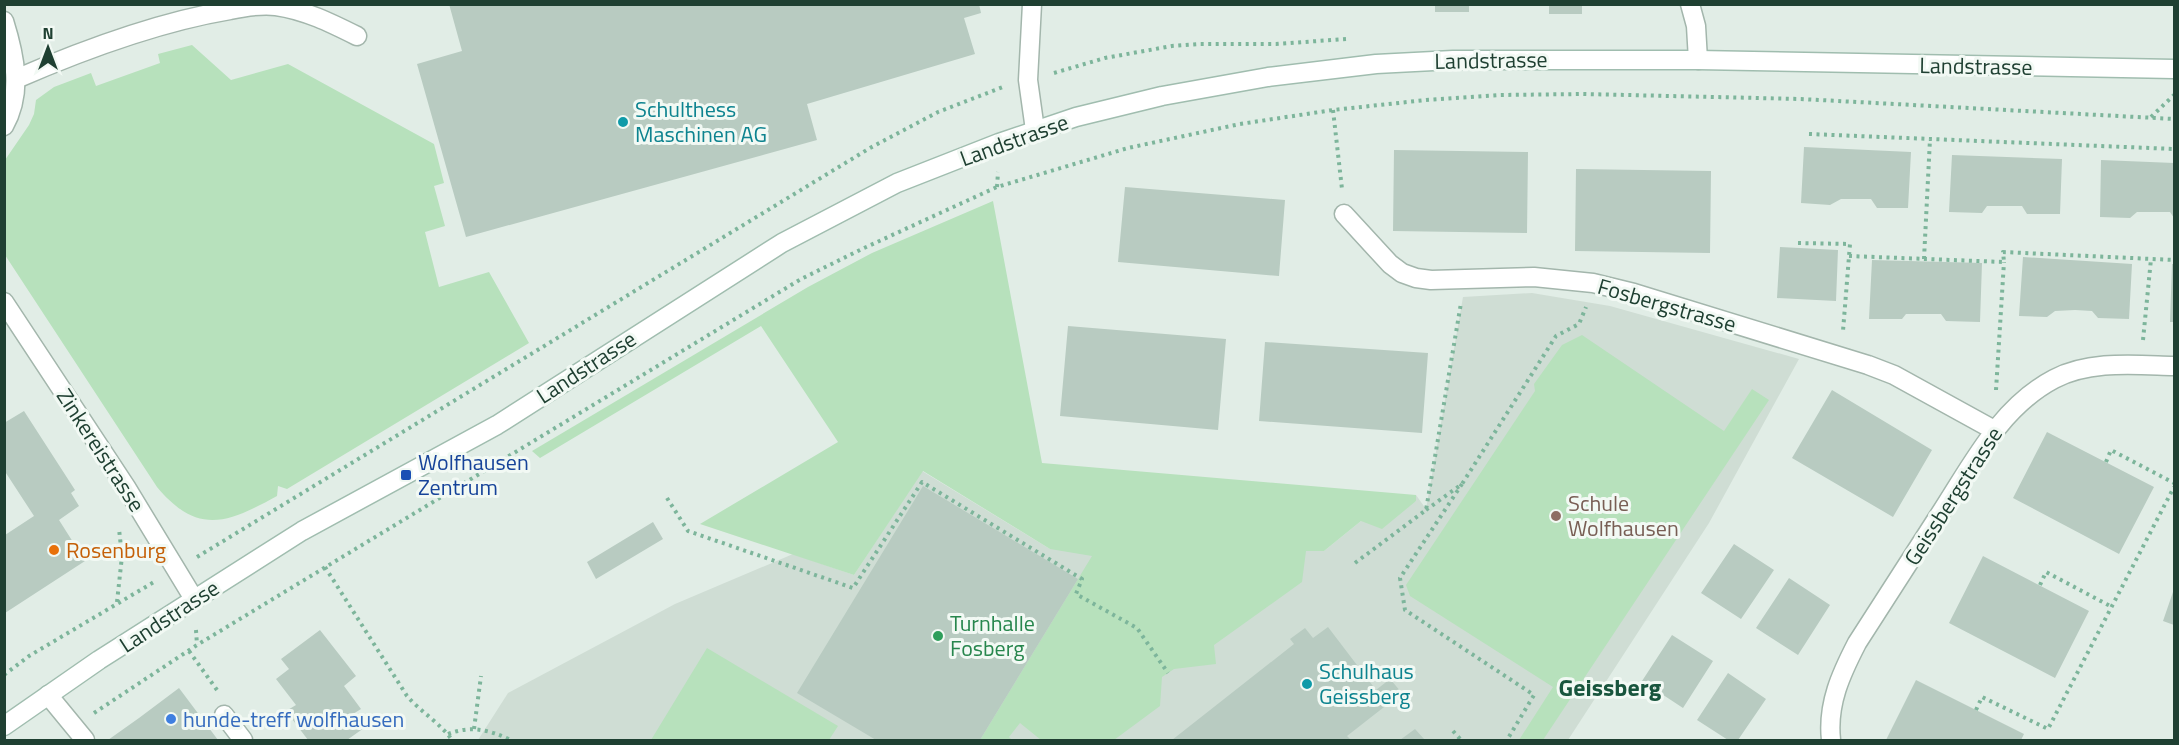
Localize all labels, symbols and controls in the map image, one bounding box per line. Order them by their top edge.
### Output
north arrow [18,18,78,78]
text: N [42,21,54,45]
street label: Landstrasse [1434,42,1548,78]
street label: Landstrasse [1919,48,2033,84]
place label: Schulthess Maschinen AG [635,92,767,151]
street label: Landstrasse [955,105,1073,175]
marker: Schulthess Maschinen AG [616,115,630,129]
street label: Fosbergstrasse [1594,269,1740,341]
street label: Landstrasse [529,322,643,412]
street label: Zinkereistrasse [48,382,154,518]
street label: Geissbergstrasse [1895,420,2011,572]
place label: Wolfhausen Zentrum [418,445,529,504]
marker: Wolfhausen Zentrum [399,468,413,482]
place label: Schule Wolfhausen [1568,486,1679,545]
marker: Schule Wolfhausen [1549,509,1563,523]
place label: Rosenburg [66,533,166,567]
marker: Rosenburg [47,543,61,557]
street label: Landstrasse [112,571,226,661]
place label: Turnhalle Fosberg [950,606,1035,665]
marker: Turnhalle Fosberg [931,629,945,643]
place label: Schulhaus Geissberg [1319,654,1414,713]
district label: Geissberg [1559,669,1662,705]
marker: Schulhaus Geissberg [1300,677,1314,691]
place label: hunde-treff wolfhausen [183,702,404,736]
marker: hunde-treff wolfhausen [164,712,178,726]

